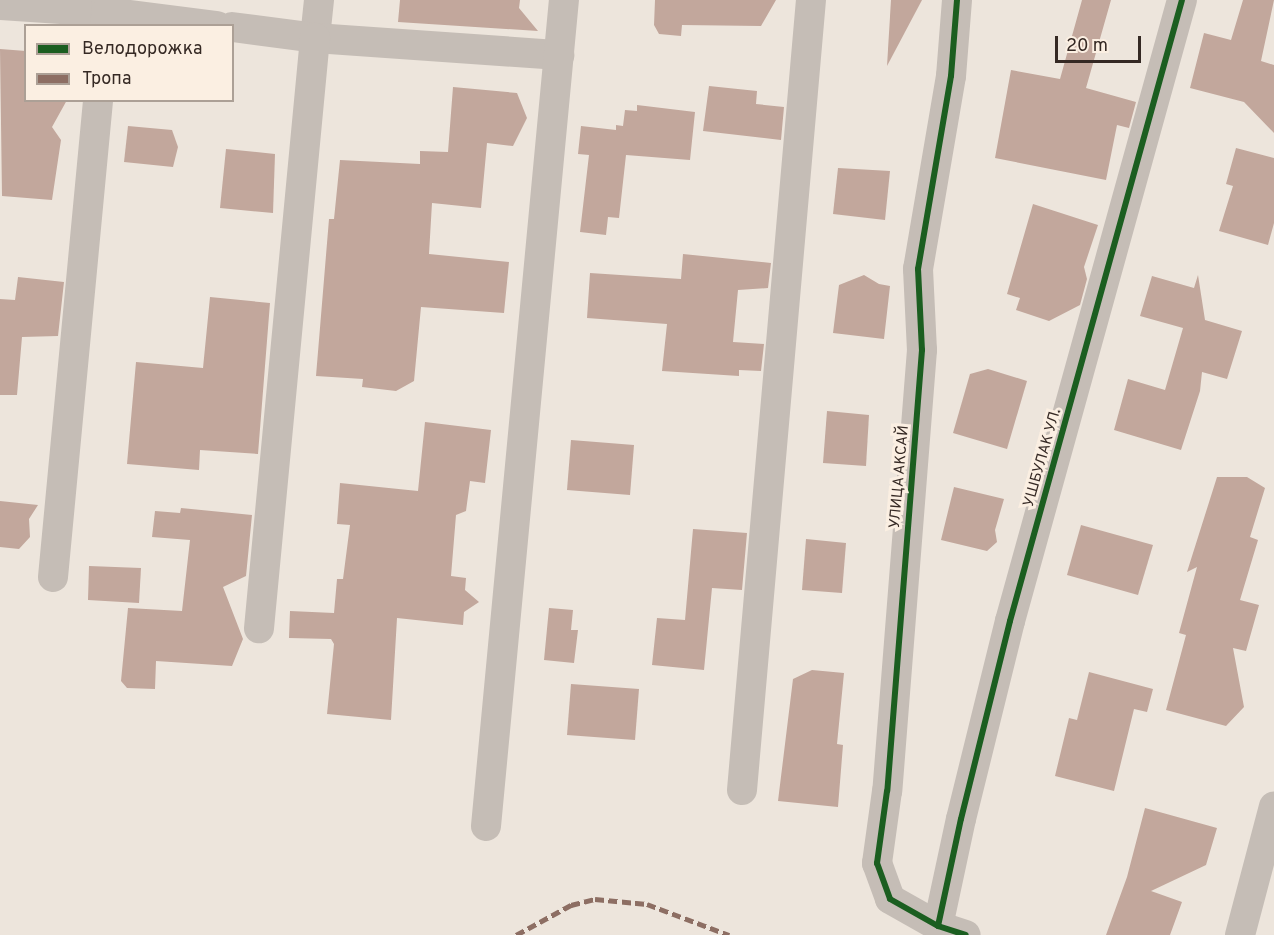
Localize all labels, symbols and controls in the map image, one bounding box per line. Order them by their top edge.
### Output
legend [24,24,234,102]
scale bar [1058,24,1144,62]
text: 20 m [1066,35,1108,58]
text: Велодорожка [82,38,202,61]
text: Тропа [82,68,131,91]
street label: УШБУЛАК УЛ. [1020,407,1066,509]
street label: УЛИЦА АКСАЙ [886,424,914,530]

